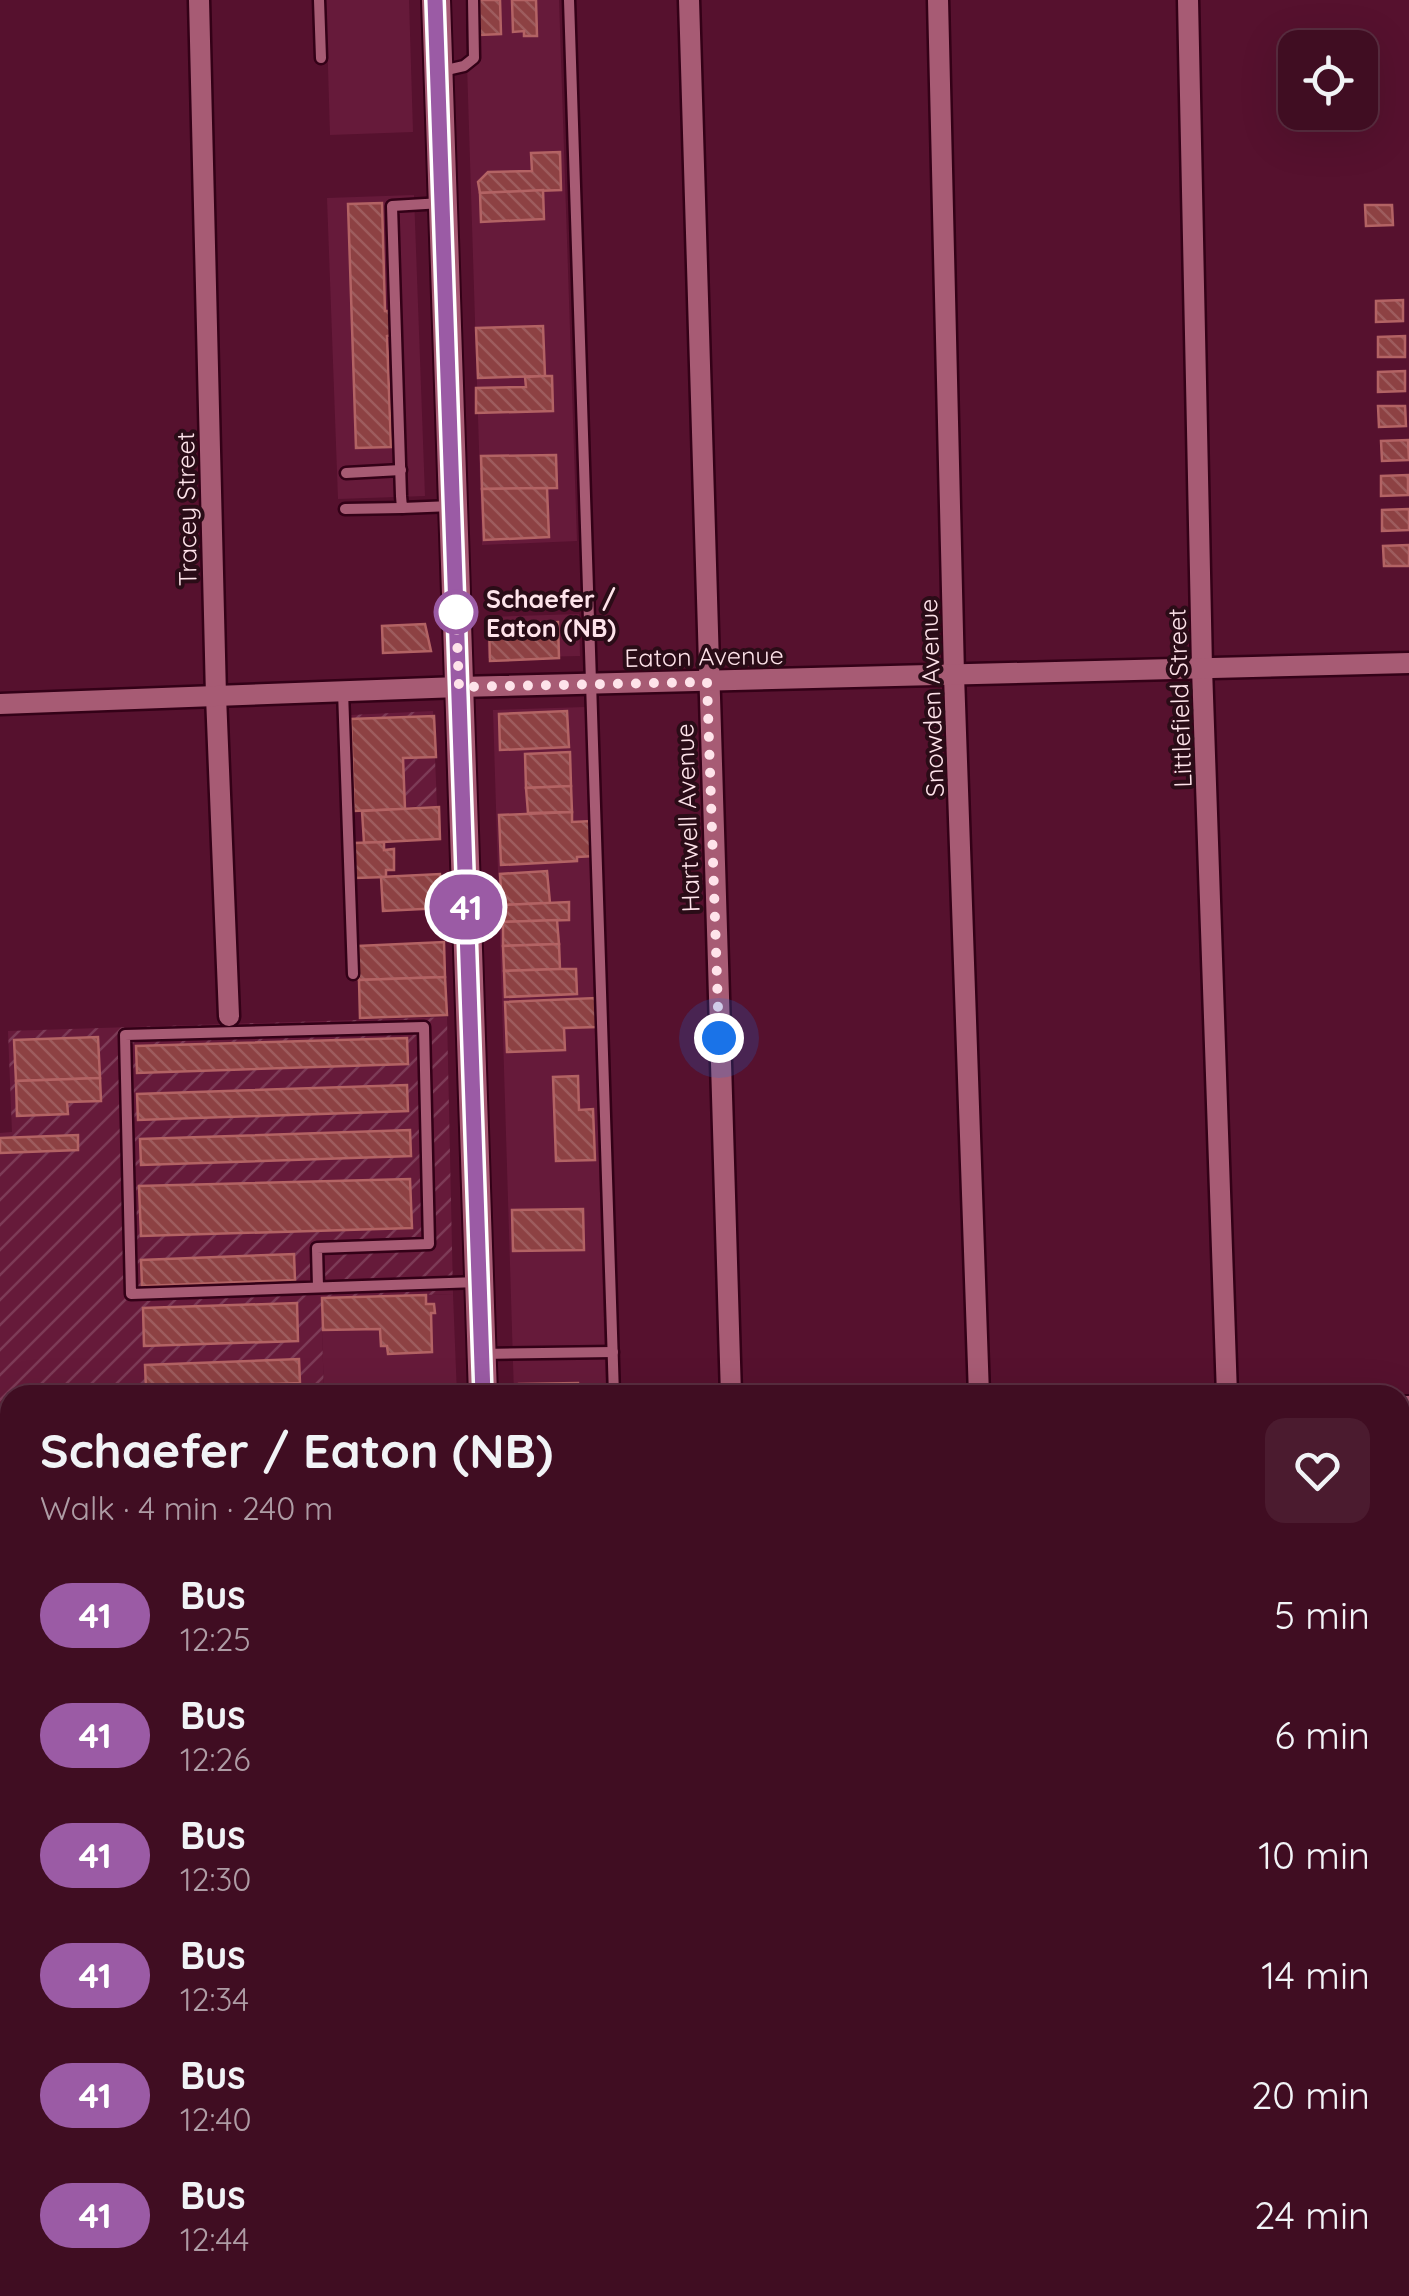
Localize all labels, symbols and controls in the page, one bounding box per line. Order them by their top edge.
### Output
map controls [1278,30,1378,130]
button: locate [1278,30,1378,130]
street label: Tracey Street [169,432,203,586]
place label: Schaefer / Eaton (NB) [486,583,616,643]
marker: Schaefer / Eaton (NB) [435,591,477,633]
street label: Snowden Avenue [912,598,950,798]
street label: Littlefield Street [1160,608,1198,788]
street label: Eaton Avenue [624,639,784,673]
street label: Hartwell Avenue [668,723,706,913]
line badge: 41 [421,874,511,940]
text: 41 [449,885,483,929]
your location [694,1013,744,1063]
button: heart [1265,1418,1370,1523]
text: Schaefer / Eaton (NB) [40,1420,553,1480]
text: Walk · 4 min · 240 m [40,1488,333,1528]
text: Bus [180,1571,246,1619]
text: 5 min [1274,1591,1370,1639]
text: 41 [78,1593,112,1637]
text: 12:25 [180,1619,251,1659]
text: Bus [180,1691,246,1739]
text: 6 min [1274,1711,1370,1759]
text: 41 [78,1713,112,1757]
text: 12:26 [180,1739,251,1779]
text: Bus [180,1811,246,1859]
text: 10 min [1258,1831,1370,1879]
text: 41 [78,1833,112,1877]
text: 12:30 [180,1859,251,1899]
text: Bus [180,1931,246,1979]
text: 14 min [1261,1951,1370,1999]
text: 41 [78,1953,112,1997]
text: 12:34 [180,1979,249,2019]
text: Bus [180,2051,246,2099]
text: 20 min [1251,2071,1370,2119]
text: 41 [78,2073,112,2117]
text: 12:40 [180,2099,251,2139]
text: Bus [180,2171,246,2219]
text: 24 min [1254,2191,1370,2239]
text: 41 [78,2193,112,2237]
text: 12:44 [180,2219,249,2259]

